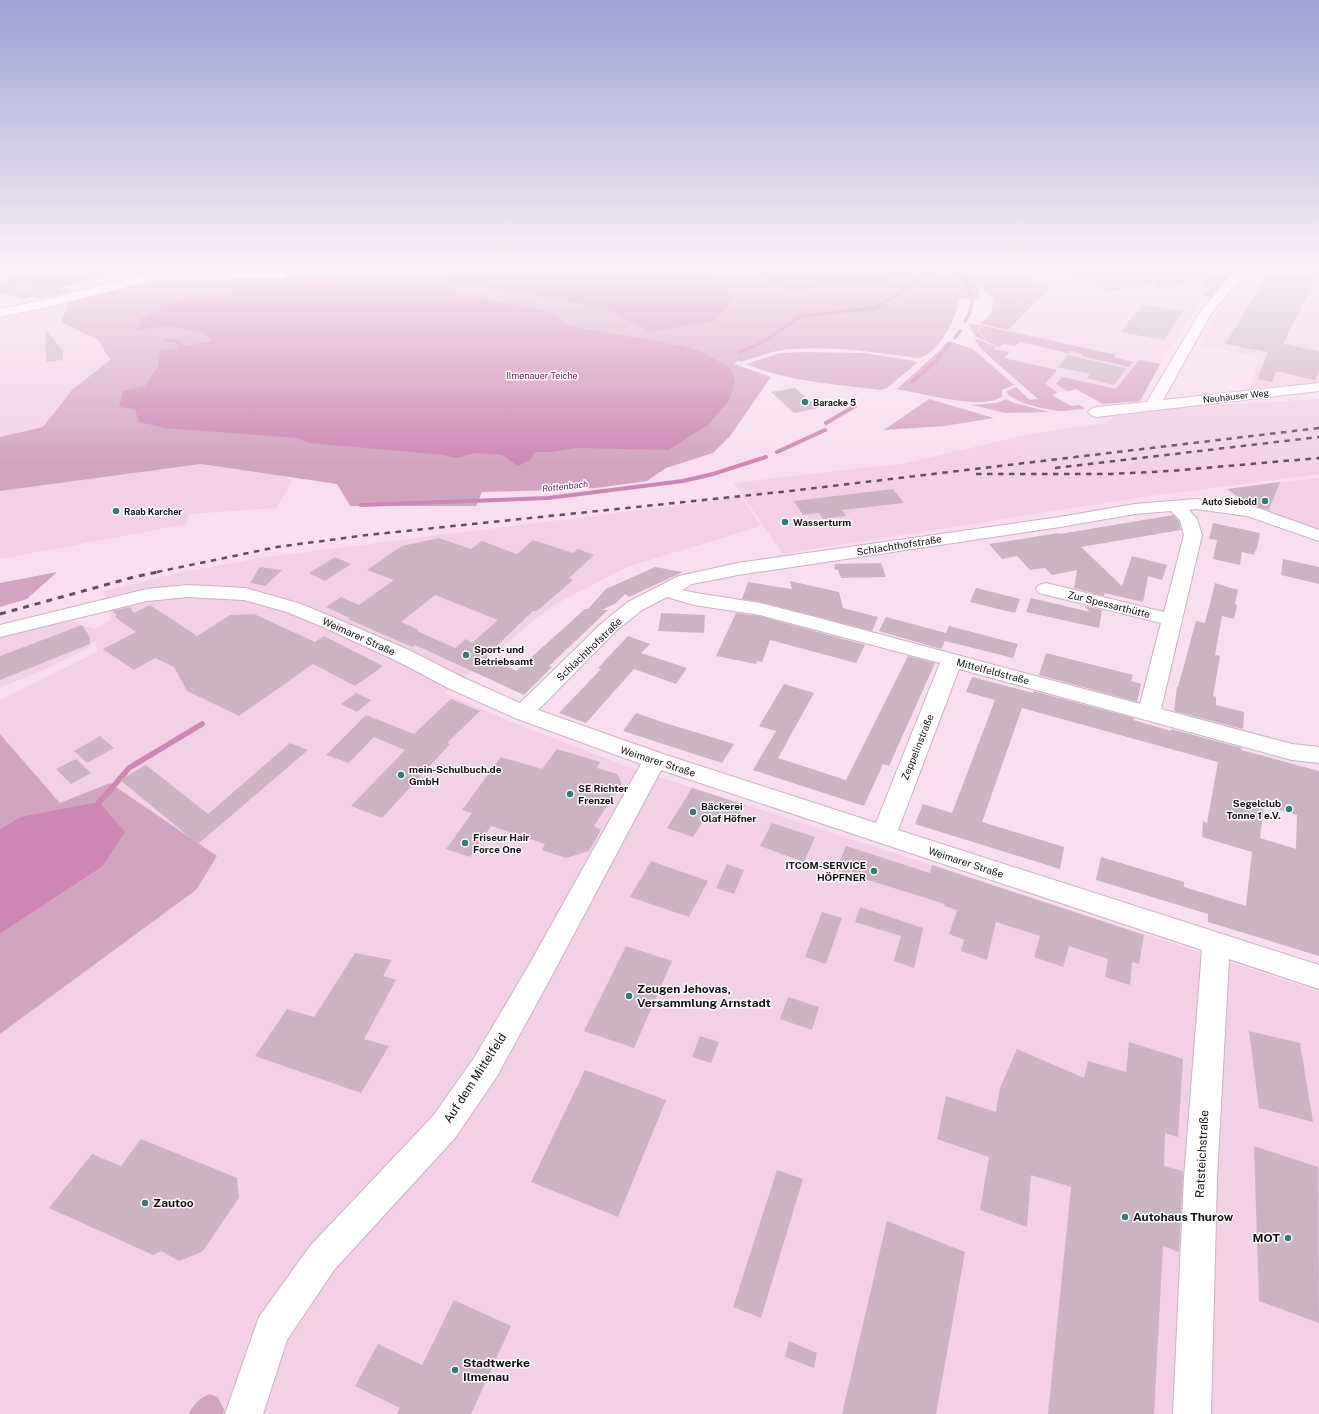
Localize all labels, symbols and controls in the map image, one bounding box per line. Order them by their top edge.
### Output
park label: Ilmenauer Teiche [506,370,578,381]
street label: Neuhäuser Weg [1202,387,1270,405]
marker: Baracke 5 [800,397,810,407]
place label: Baracke 5 [813,397,856,408]
water label: Rottenbach [541,478,589,494]
place label: Auto Siebold [1202,496,1257,507]
marker: Auto Siebold [1260,496,1270,506]
marker: Raab Karcher [111,506,121,516]
place label: Raab Karcher [124,506,182,517]
place label: Wasserturm [793,516,851,528]
marker: Wasserturm [780,517,790,527]
street label: Schlachthofstraße [856,532,943,558]
street label: Zur Spessarthütte [1067,588,1152,620]
street label: Weimarer Straße [321,615,398,658]
street label: Schlachthofstraße [554,615,624,683]
place label: Sport- und Betriebsamt [474,643,533,667]
marker: Sport- und Betriebsamt [461,650,471,660]
street label: Mittelfeldstraße [955,656,1031,687]
street label: Zeppelinstraße [898,712,936,782]
street label: Weimarer Straße [619,743,697,779]
place label: mein-Schulbuch.de GmbH [409,763,502,787]
marker: mein-Schulbuch.de GmbH [396,770,406,780]
place label: SE Richter Frenzel [578,782,628,806]
marker: SE Richter Frenzel [565,789,575,799]
place label: Segelclub Tonne 1 e.V. [1226,797,1281,821]
place label: Bäckerei Olaf Höfner [701,800,756,824]
marker: Segelclub Tonne 1 e.V. [1284,804,1294,814]
marker: Bäckerei Olaf Höfner [688,807,698,817]
place label: Friseur Hair Force One [473,831,529,855]
marker: Friseur Hair Force One [460,838,470,848]
street label: Weimarer Straße [927,844,1005,880]
place label: ITCOM-SERVICE HÖPFNER [786,859,866,883]
marker: ITCOM-SERVICE HÖPFNER [869,866,879,876]
place label: Zeugen Jehovas, Versammlung Arnstadt [637,982,771,1010]
marker: Zeugen Jehovas, Versammlung Arnstadt [624,991,634,1001]
street label: Auf dem Mittelfeld [441,1030,509,1126]
street label: Ratsteichstraße [1193,1109,1211,1198]
place label: Zautoo [153,1196,194,1210]
marker: Zautoo [140,1198,150,1208]
place label: Autohaus Thurow [1133,1210,1234,1224]
marker: Autohaus Thurow [1120,1212,1130,1222]
place label: MOT [1252,1231,1281,1245]
marker: MOT [1283,1233,1293,1243]
place label: Stadtwerke Ilmenau [463,1356,530,1384]
marker: Stadtwerke Ilmenau [450,1365,460,1375]

